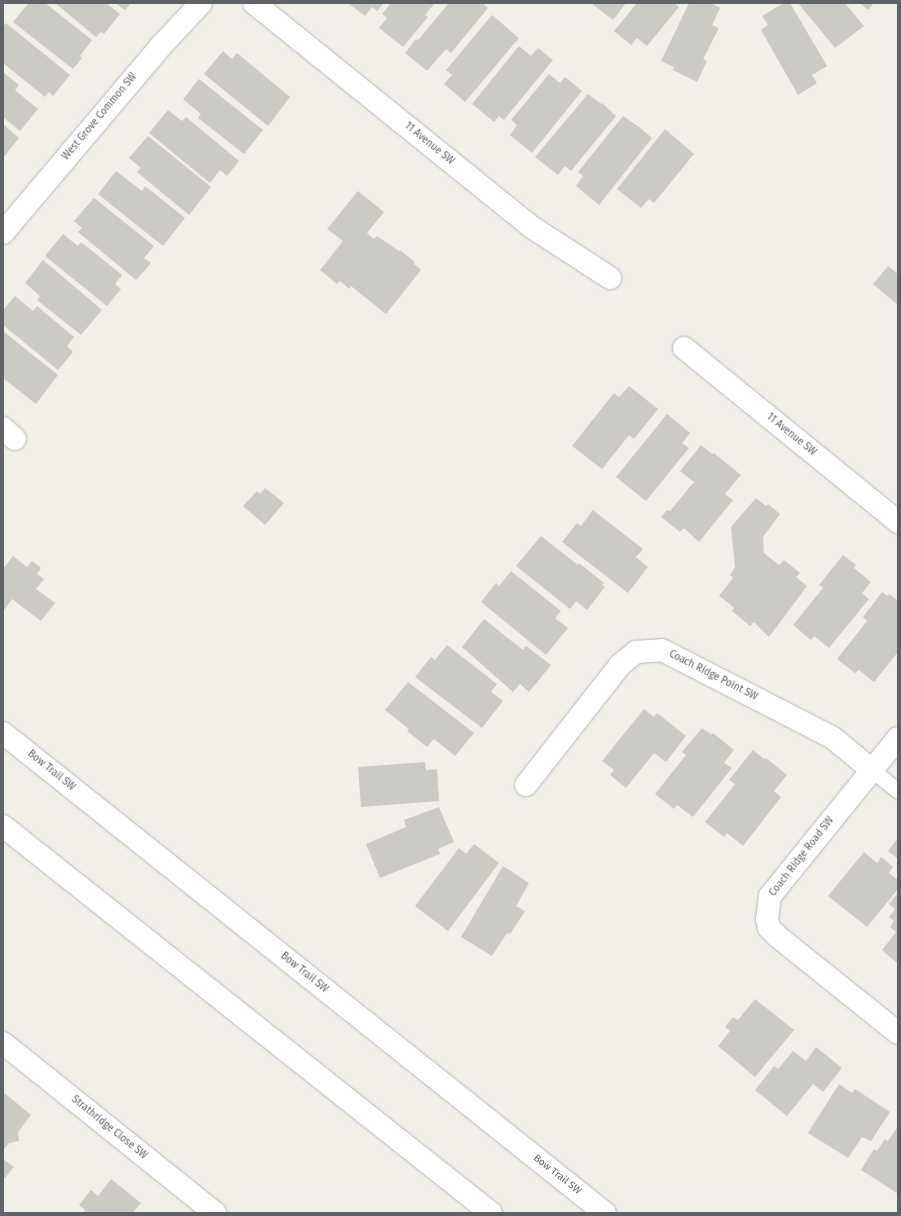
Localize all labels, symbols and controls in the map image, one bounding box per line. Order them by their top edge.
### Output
street label: West Grove Common SW [60,71,140,163]
street label: 11 Avenue SW [402,120,456,168]
street label: 11 Avenue SW [764,411,818,459]
street label: Coach Ridge Point SW [667,648,759,704]
street label: Bow Trail SW [25,748,77,794]
street label: Coach Ridge Road SW [767,815,837,899]
street label: Bow Trail SW [278,950,330,996]
street label: Strathridge Close SW [69,1094,149,1162]
street label: Bow Trail SW [531,1153,583,1197]

